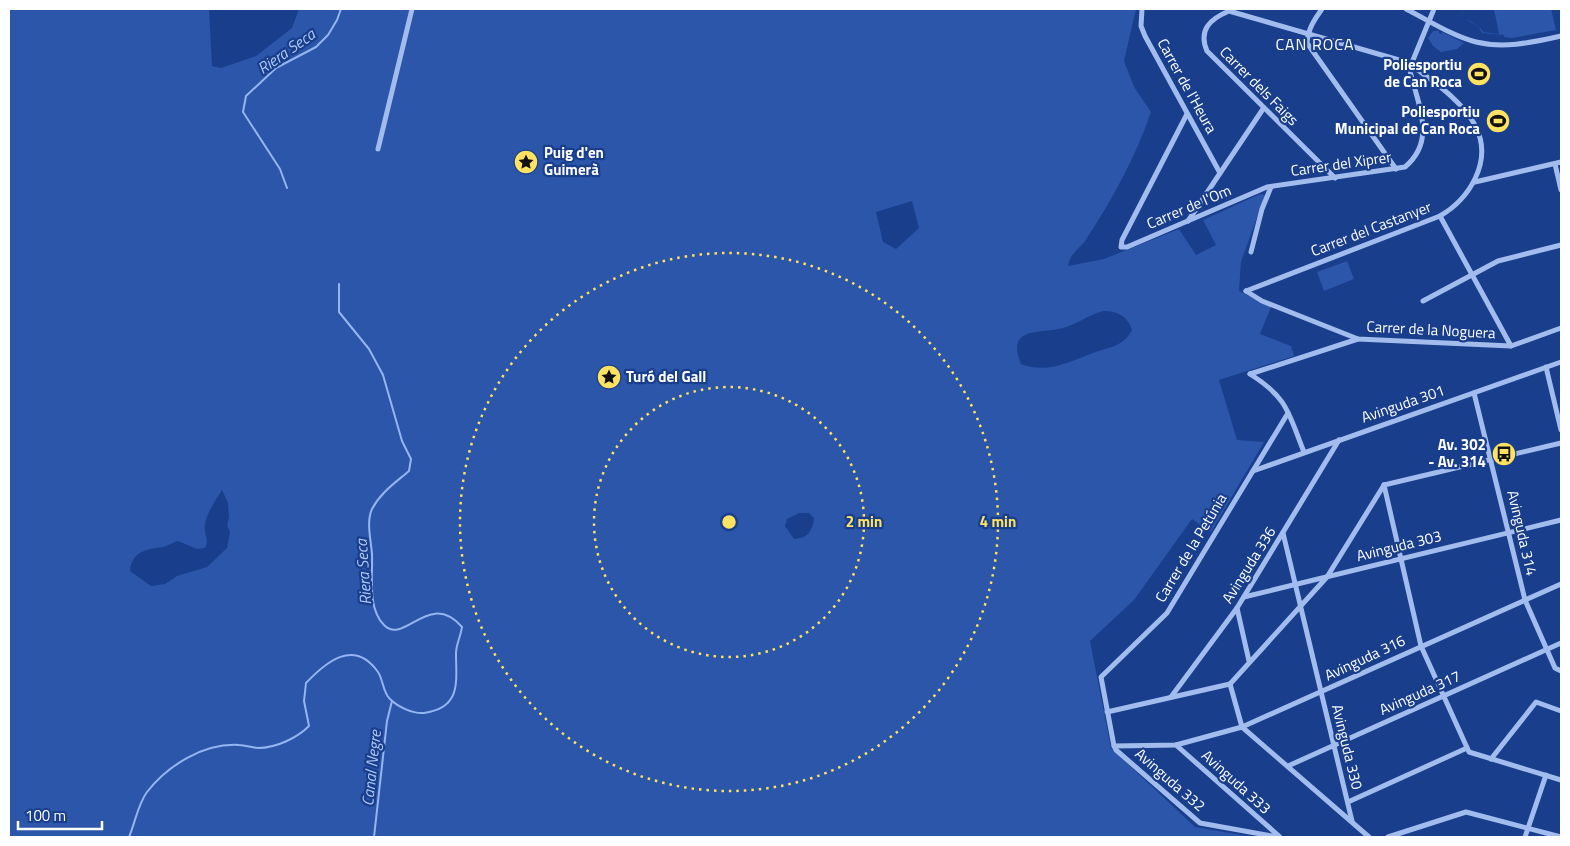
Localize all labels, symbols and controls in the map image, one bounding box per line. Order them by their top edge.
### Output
water label: Riera Seca [252,22,321,80]
district label: CAN ROCA [1275,32,1355,56]
street label: Carrer de l'Heura [1152,34,1223,138]
street label: Carrer dels Faigs [1214,41,1304,131]
place label: Poliesportiu de Can Roca [1383,53,1462,93]
sports icon: Poliesportiu de Can Roca [1466,61,1492,87]
place label: Poliesportiu Municipal de Can Roca [1335,100,1480,140]
sports icon: Poliesportiu Municipal de Can Roca [1485,108,1511,134]
place label: Puig d'en Guimerà [544,141,604,181]
street label: Carrer del Xiprer [1289,145,1393,182]
place icon: Puig d'en Guimerà [513,149,539,175]
street label: Carrer de l'Om [1143,178,1235,235]
street label: Carrer del Castanyer [1307,195,1434,262]
street label: Carrer de la Noguera [1366,315,1497,344]
place icon: Turó del Gall [596,364,622,390]
place label: Turó del Gall [626,365,706,388]
street label: Avinguda 301 [1358,379,1448,429]
place label: Av. 302 - Av. 314 [1428,433,1486,473]
bus stop icon: Av. 302 - Av. 314 [1491,441,1517,467]
street label: Carrer de la Petúnia [1149,488,1232,607]
street label: Avinguda 314 [1502,488,1543,578]
text: 2 min [846,510,882,533]
text: 4 min [980,510,1016,533]
centre of rings [720,513,738,531]
street label: Avinguda 336 [1216,522,1281,608]
street label: Avinguda 303 [1354,524,1444,567]
water label: Riera Seca [349,537,377,606]
street label: Avinguda 316 [1321,629,1409,686]
street label: Avinguda 317 [1375,664,1464,721]
street label: Avinguda 330 [1326,702,1369,792]
water label: Canal Negre [355,727,387,807]
street label: Avinguda 332 [1130,742,1211,817]
street label: Avinguda 333 [1196,744,1276,819]
scale bar [18,798,101,830]
text: 100 m [25,804,66,827]

